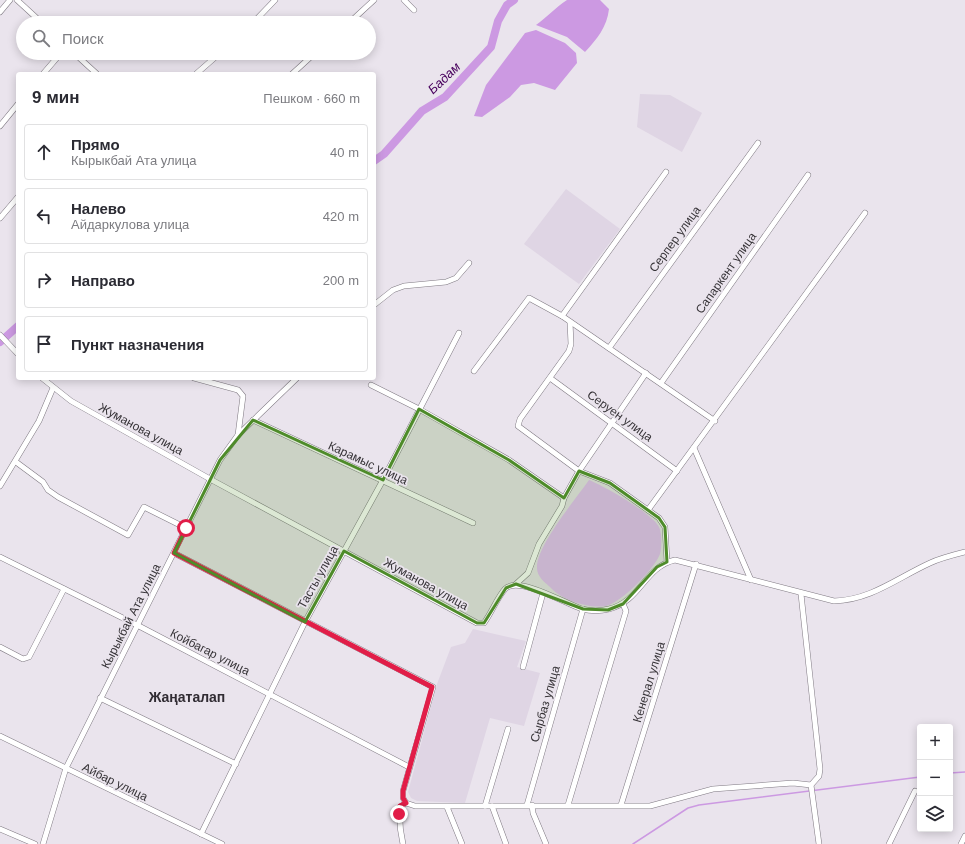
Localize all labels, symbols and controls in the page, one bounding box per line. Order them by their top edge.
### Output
search box [16,16,376,60]
icon: search [30,27,52,49]
text: Поиск [62,30,104,47]
water label: Бадам [425,59,463,97]
text: 9 мин [32,88,79,107]
text: Пешком · 660 m [263,91,360,106]
text: Прямо [71,136,120,153]
icon: ahead [33,141,55,163]
text: 40 m [330,145,359,160]
text: Кырыкбай Ата улица [71,153,197,168]
text: Налево [71,200,126,217]
street label: Серпер улица [646,203,704,275]
icon: left [33,205,55,227]
text: 420 m [323,209,359,224]
text: Айдаркулова улица [71,217,189,232]
street label: Сапаркент улица [693,229,759,316]
icon: right [33,269,55,291]
text: Направо [71,272,135,289]
text: 200 m [323,273,359,288]
icon: arrive [33,333,55,355]
text: Пункт назначения [71,336,204,353]
street label: Серуен улица [585,388,656,445]
street label: Жуманова улица [96,400,186,458]
street label: Карамыс улица [326,438,410,488]
route start [177,519,195,537]
street label: Тасты улица [295,543,341,611]
street label: Жуманова улица [381,555,471,613]
street label: Кырыкбай Ата улица [98,561,164,671]
street label: Койбагар улица [168,626,252,678]
street label: Кенерал улица [630,640,668,724]
street label: Сырбаз улица [527,664,563,744]
district label: Жаңаталап [148,689,225,705]
map controls [917,724,953,832]
button: + [917,724,953,760]
street label: Айбар улица [80,760,150,804]
button: − [917,760,953,796]
button: layers [917,796,953,832]
route end [390,805,408,823]

